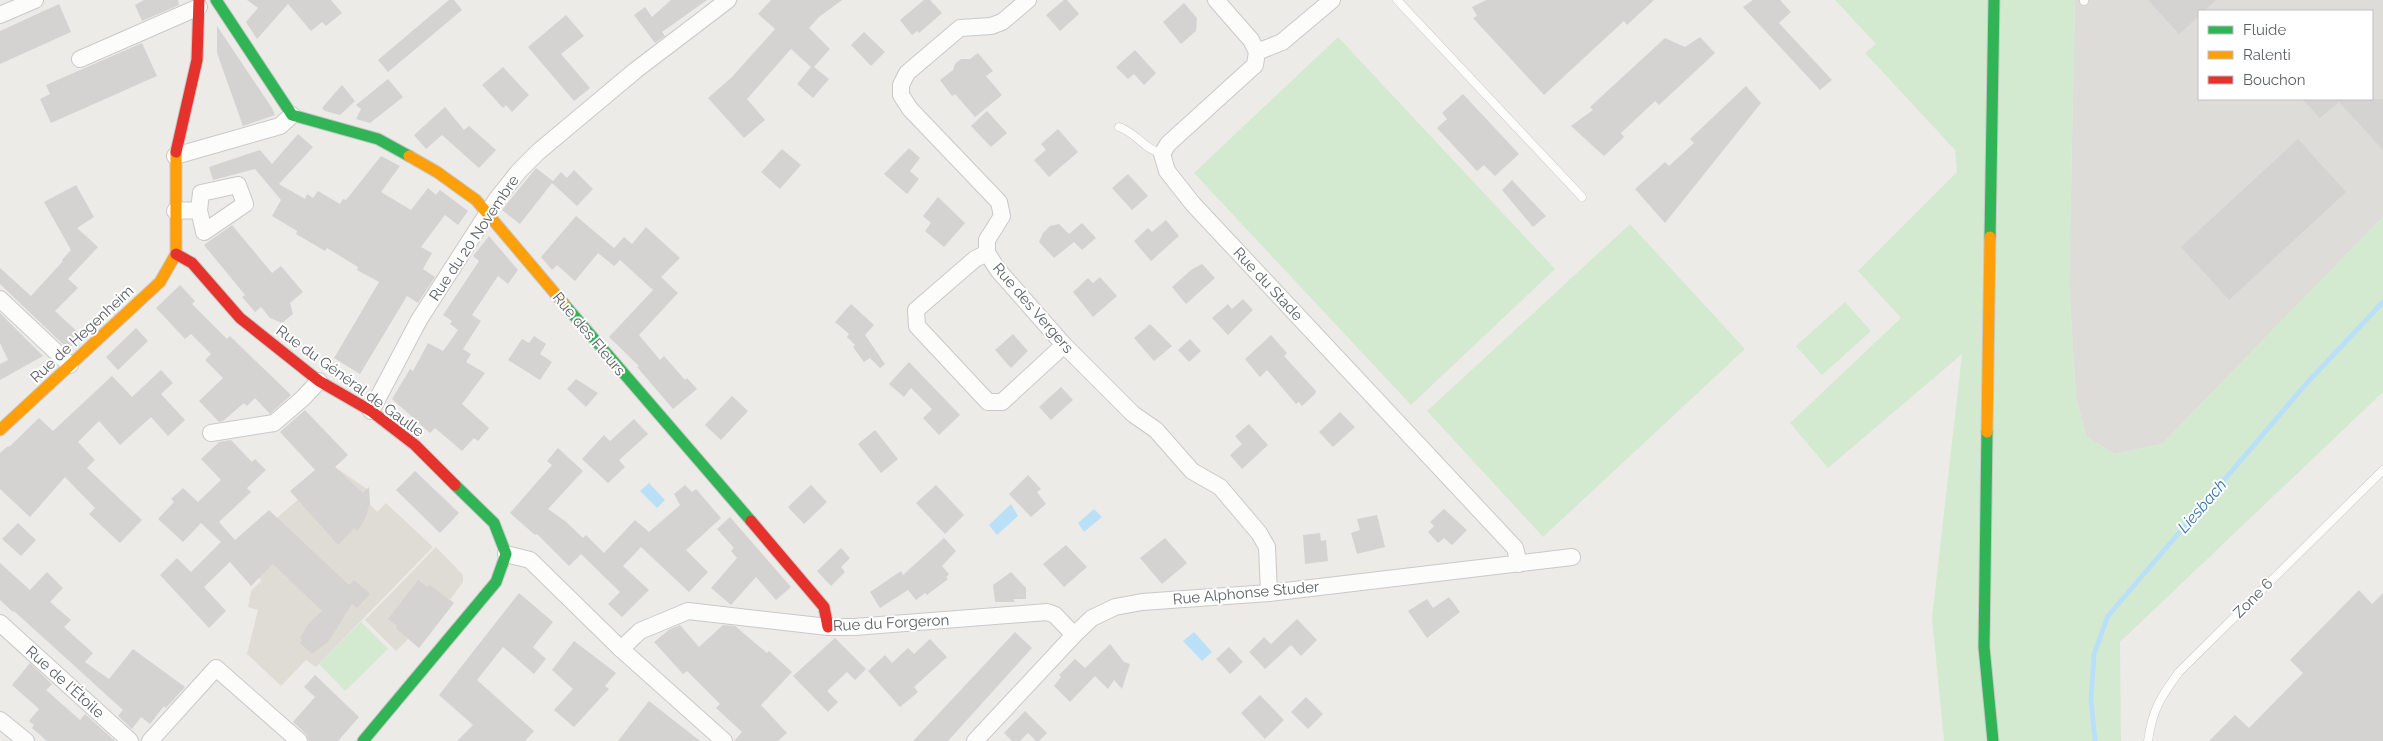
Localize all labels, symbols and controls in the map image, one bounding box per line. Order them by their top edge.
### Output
legend [2198,10,2373,100]
text: Fluide [2243,21,2286,39]
text: Ralenti [2243,46,2291,64]
text: Bouchon [2243,71,2305,89]
street label: Rue du 20 Novembre [425,172,523,304]
street label: Rue du Stade [1230,244,1307,325]
street label: Rue des Vergers [989,259,1077,357]
street label: Rue de Hegenheim [27,282,137,386]
street label: Rue des Fleurs [549,289,629,379]
street label: Rue du Général de Gaulle [273,321,427,441]
water label: Liesbach [2174,475,2230,537]
street label: Zone 6 [2229,574,2277,622]
street label: Rue Alphonse Studer [1172,578,1321,608]
street label: Rue du Forgeron [832,611,950,635]
street label: Rue de l'Étoile [22,642,108,722]

